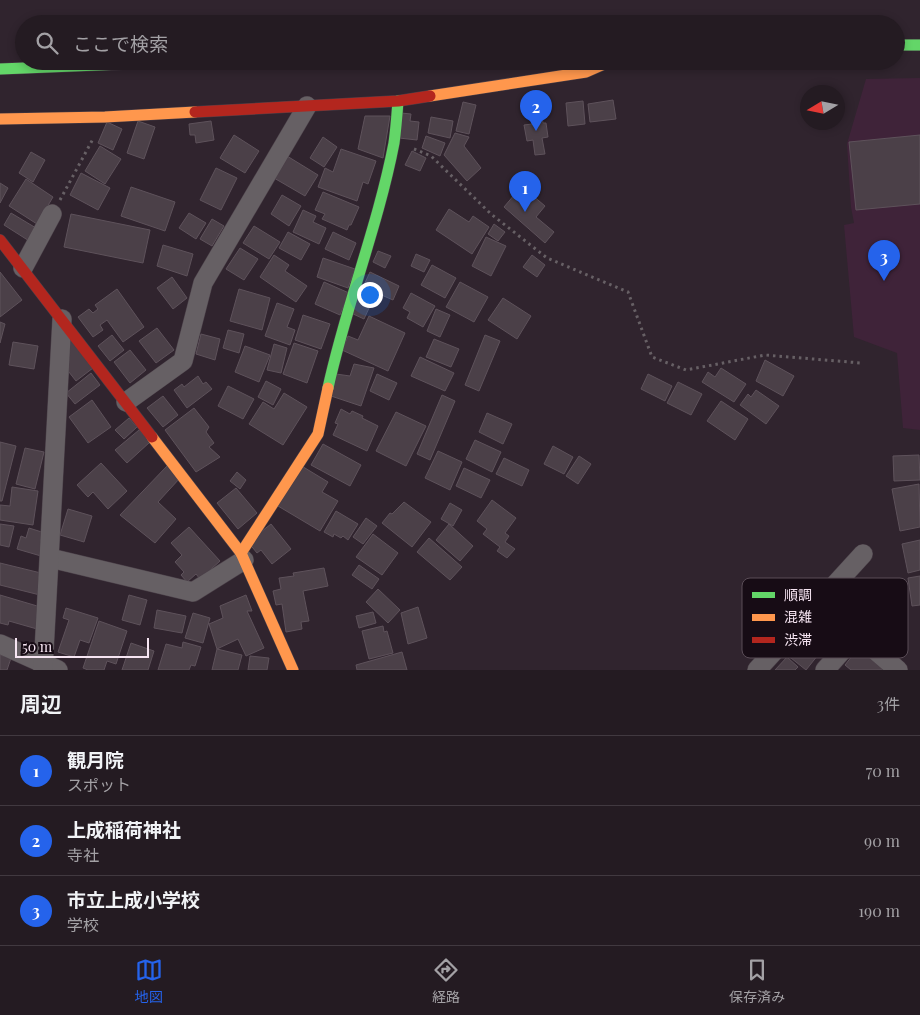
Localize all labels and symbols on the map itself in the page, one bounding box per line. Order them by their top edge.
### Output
north arrow [800,85,845,130]
pin: 2 [520,90,552,131]
pin: 1 [509,171,541,212]
pin: 3 [868,240,900,281]
your location [357,282,383,308]
legend [742,578,908,658]
text: 順調 [784,585,812,604]
text: 混雑 [784,607,812,626]
text: 渋滞 [784,630,812,649]
scale bar [15,635,149,658]

